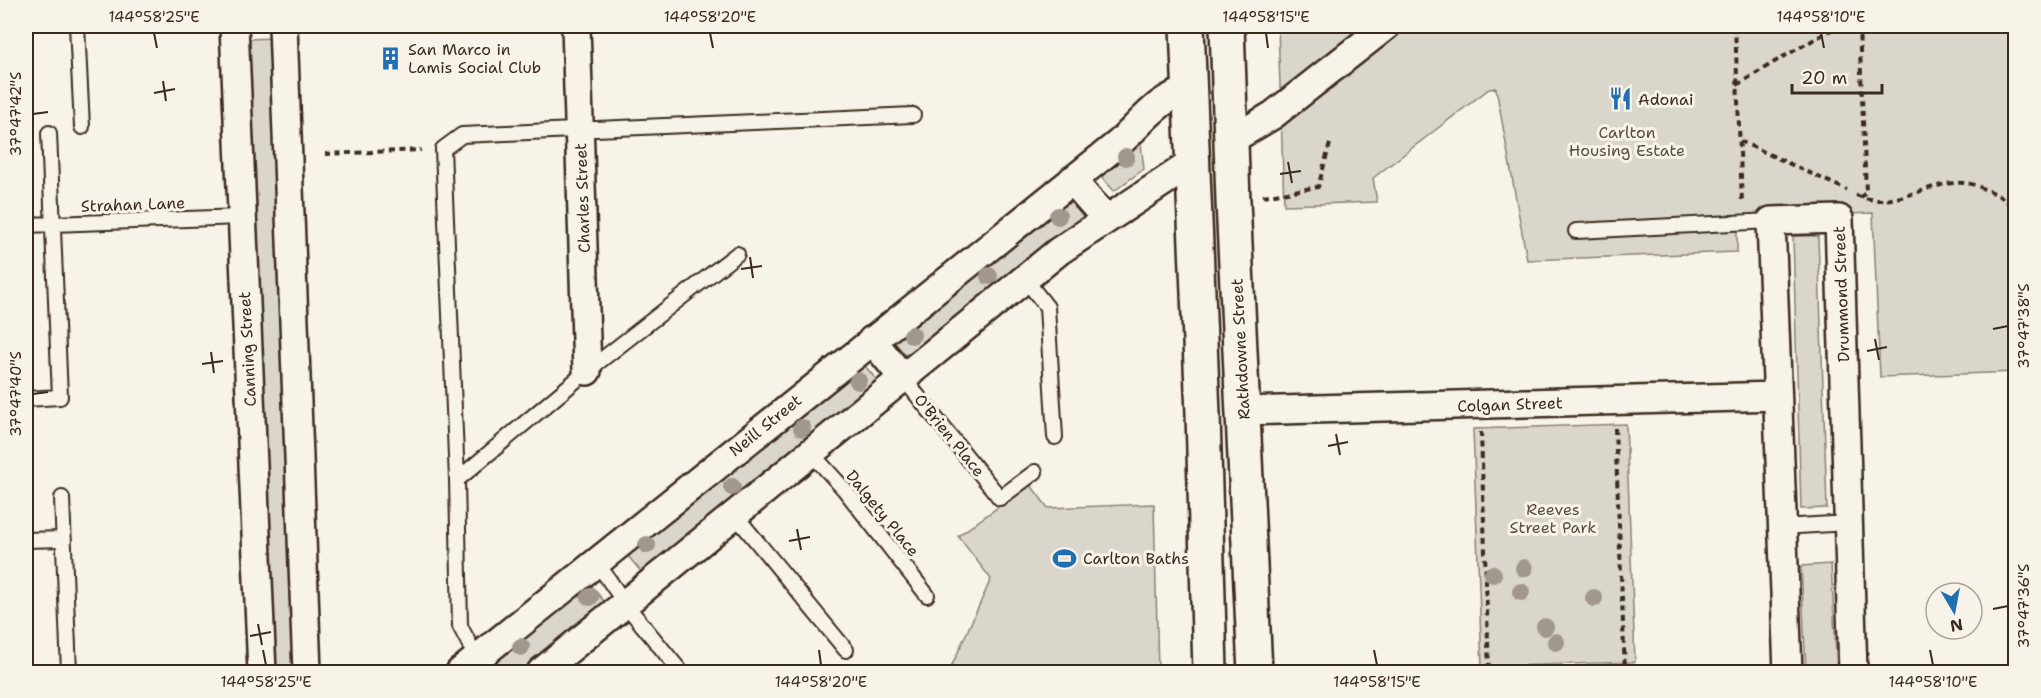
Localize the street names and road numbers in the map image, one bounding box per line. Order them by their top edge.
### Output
street label: Charles Street [570,143,595,253]
street label: Strahan Lane [81,192,186,217]
street label: Drummond Street [1829,226,1854,362]
street label: Rathdowne Street [1226,278,1255,420]
street label: Canning Street [234,291,261,407]
street label: Neill Street [725,390,806,461]
street label: O'Brien Place [910,390,990,481]
street label: Colgan Street [1457,392,1563,417]
street label: Dalgety Place [841,466,924,561]

